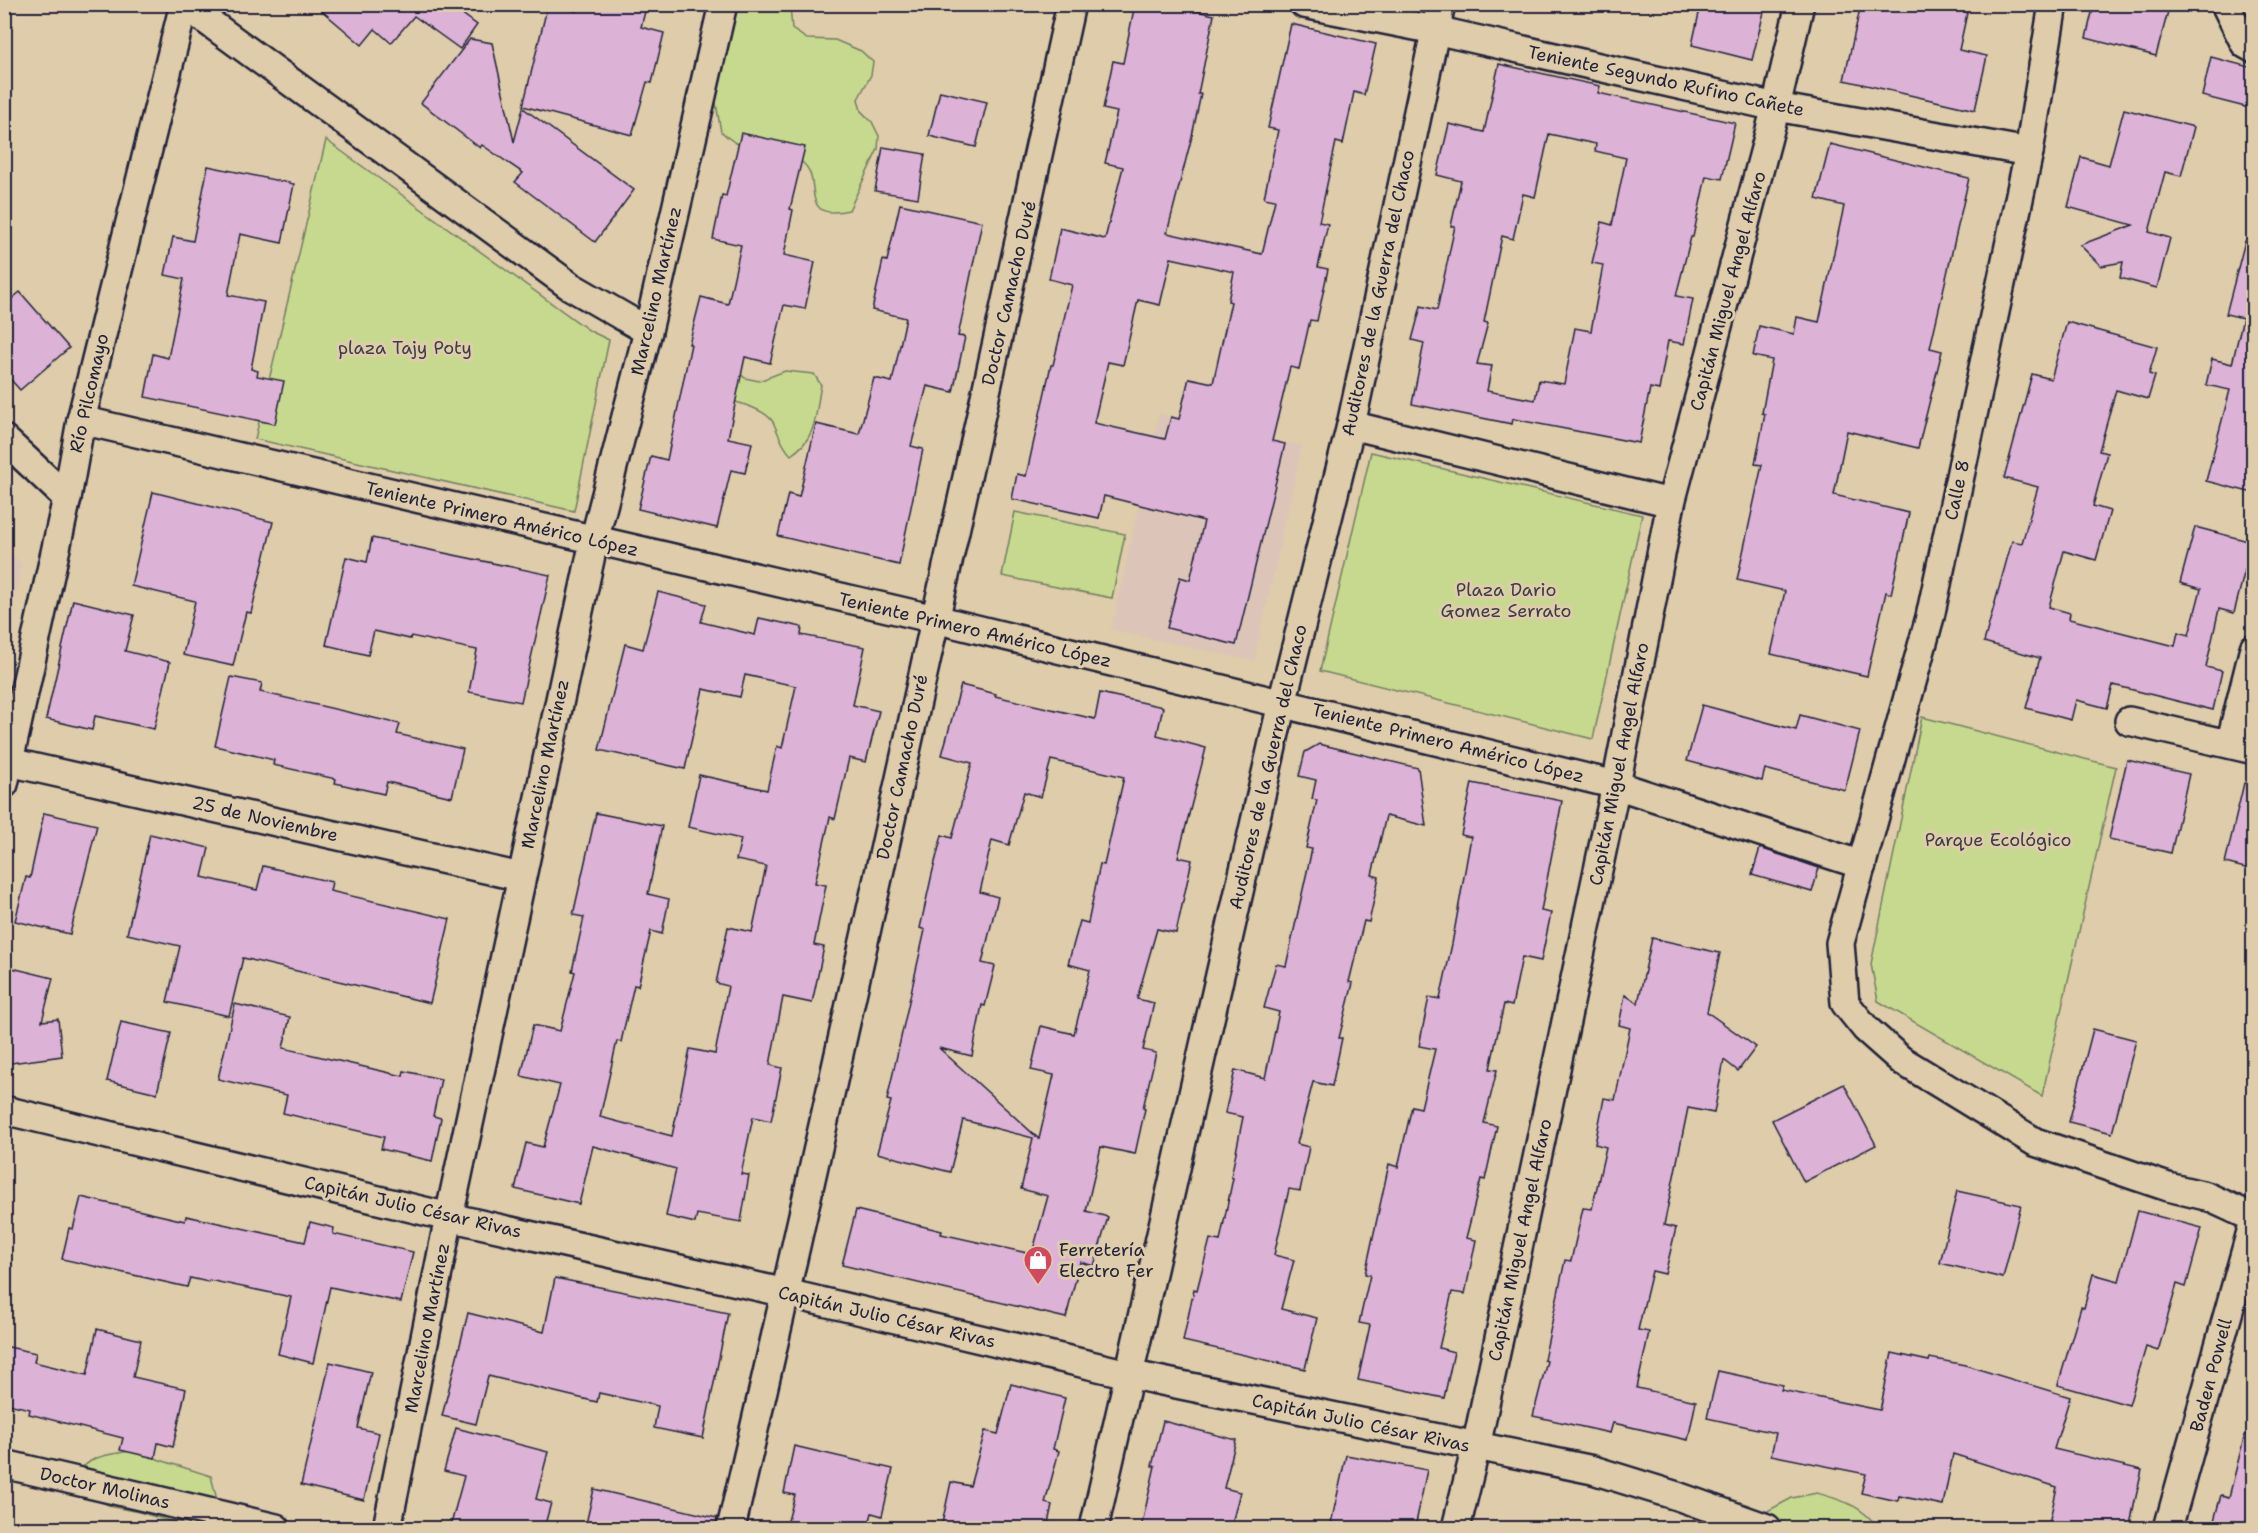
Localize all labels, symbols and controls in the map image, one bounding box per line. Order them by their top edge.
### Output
street label: Teniente Segundo Rufino Cañete [1526,40,1806,122]
street label: Auditores de la Guerra del Chaco [1336,148,1420,438]
street label: Capitán Miguel Angel Alfaro [1684,168,1772,414]
street label: Doctor Camacho Duré [976,198,1042,388]
street label: Marcelino Martínez [625,204,687,378]
street label: Río Pilcomayo [64,331,114,455]
park label: plaza Tajy Poty [338,336,472,360]
street label: Calle 8 [1939,457,1975,523]
street label: Teniente Primero Américo López [363,476,641,562]
park label: Plaza Dario Gomez Serrato [1441,578,1571,623]
street label: Teniente Primero Américo López [836,587,1114,673]
street label: Auditores de la Guerra del Chaco [1223,622,1313,912]
street label: Capitán Miguel Angel Alfaro [1584,640,1654,888]
street label: Doctor Camacho Duré [871,672,933,862]
street label: Marcelino Martínez [515,677,575,851]
street label: Teniente Primero Américo López [1309,698,1587,788]
street label: 25 de Noviembre [190,791,340,847]
park label: Parque Ecológico [1925,828,2071,852]
street label: Capitán Miguel Angel Alfaro [1483,1117,1557,1363]
street label: Capitán Julio César Rivas [302,1170,524,1244]
place label: Ferretería Electro Fer [1059,1238,1154,1283]
street label: Marcelino Martínez [399,1241,455,1415]
shop icon: Ferretería Electro Fer [1022,1244,1054,1286]
street label: Capitán Julio César Rivas [776,1280,998,1354]
street label: Baden Powell [2184,1315,2238,1434]
street label: Capitán Julio César Rivas [1250,1388,1472,1458]
street label: Doctor Molinas [37,1461,173,1515]

